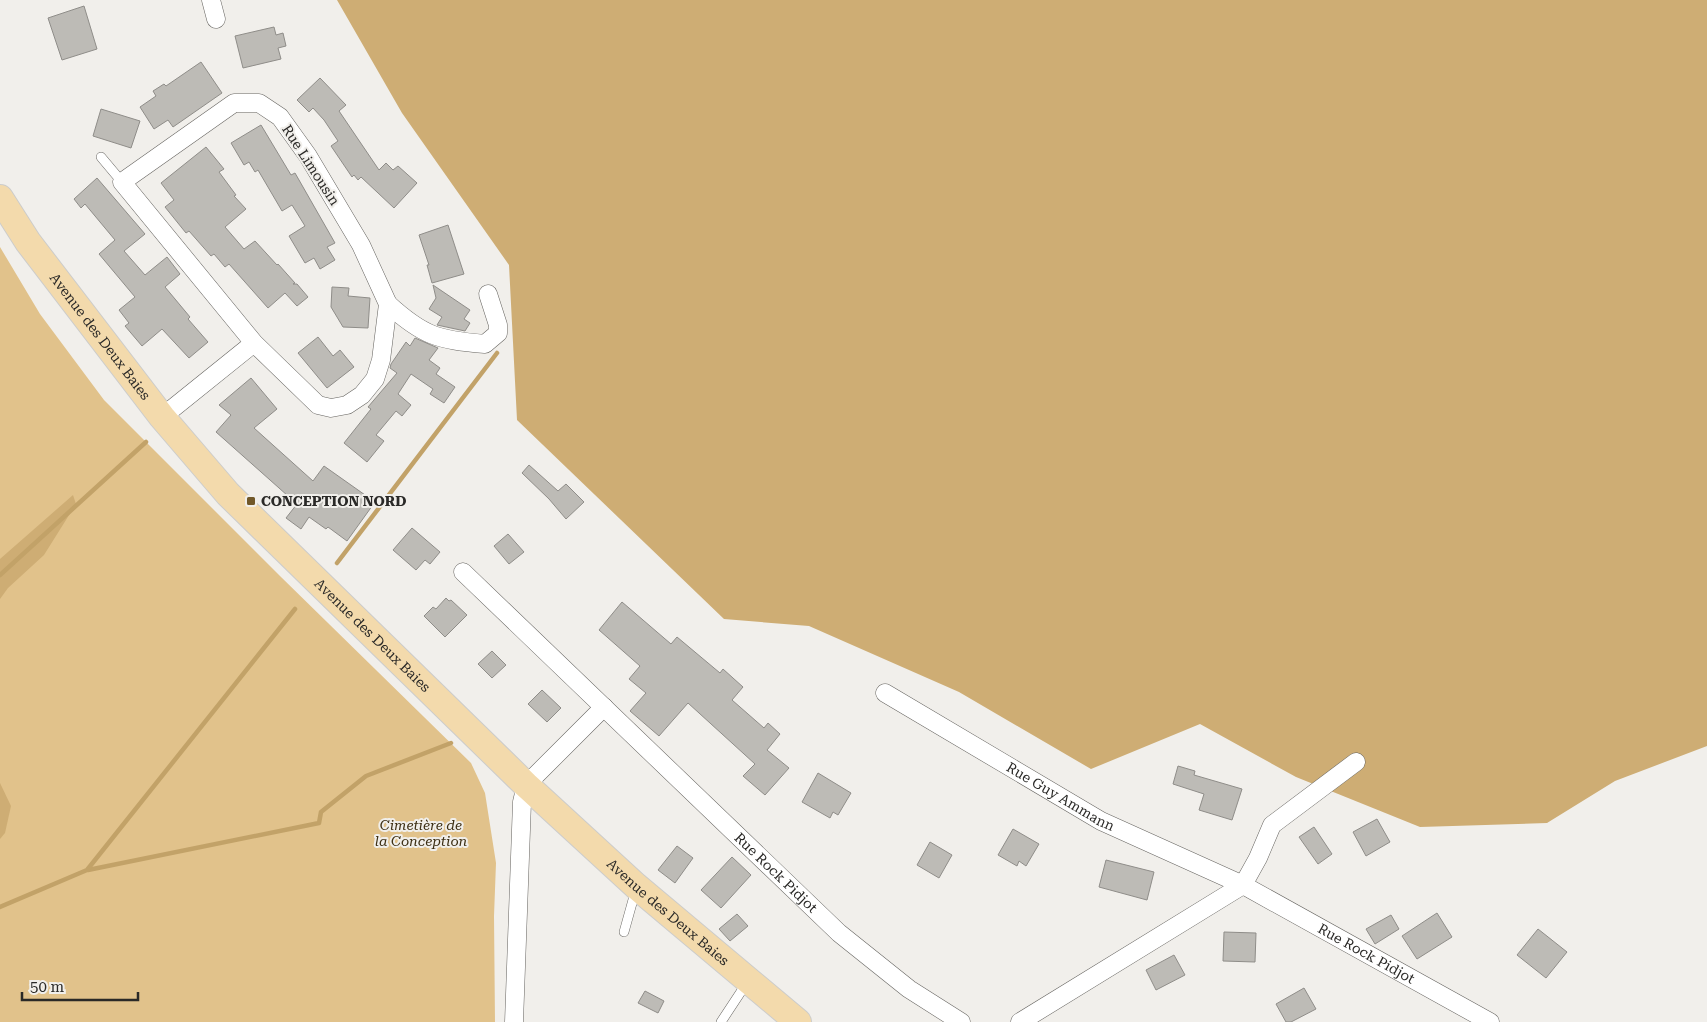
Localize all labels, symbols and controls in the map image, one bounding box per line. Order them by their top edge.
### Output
street label: Rue Limousin [279,122,343,208]
street label: Avenue des Deux Baies [47,270,154,403]
place label: CONCEPTION NORD [261,493,406,509]
marker: CONCEPTION NORD [245,495,257,507]
street label: Avenue des Deux Baies [311,575,434,695]
street label: Rue Guy Ammann [1004,759,1117,834]
park label: Cimetière de la Conception [375,817,468,849]
street label: Rue Rock Pidjot [731,829,821,916]
street label: Avenue des Deux Baies [604,855,732,969]
street label: Rue Rock Pidjot [1315,920,1418,987]
scale bar [22,970,139,1002]
text: 50 m [30,978,65,996]

